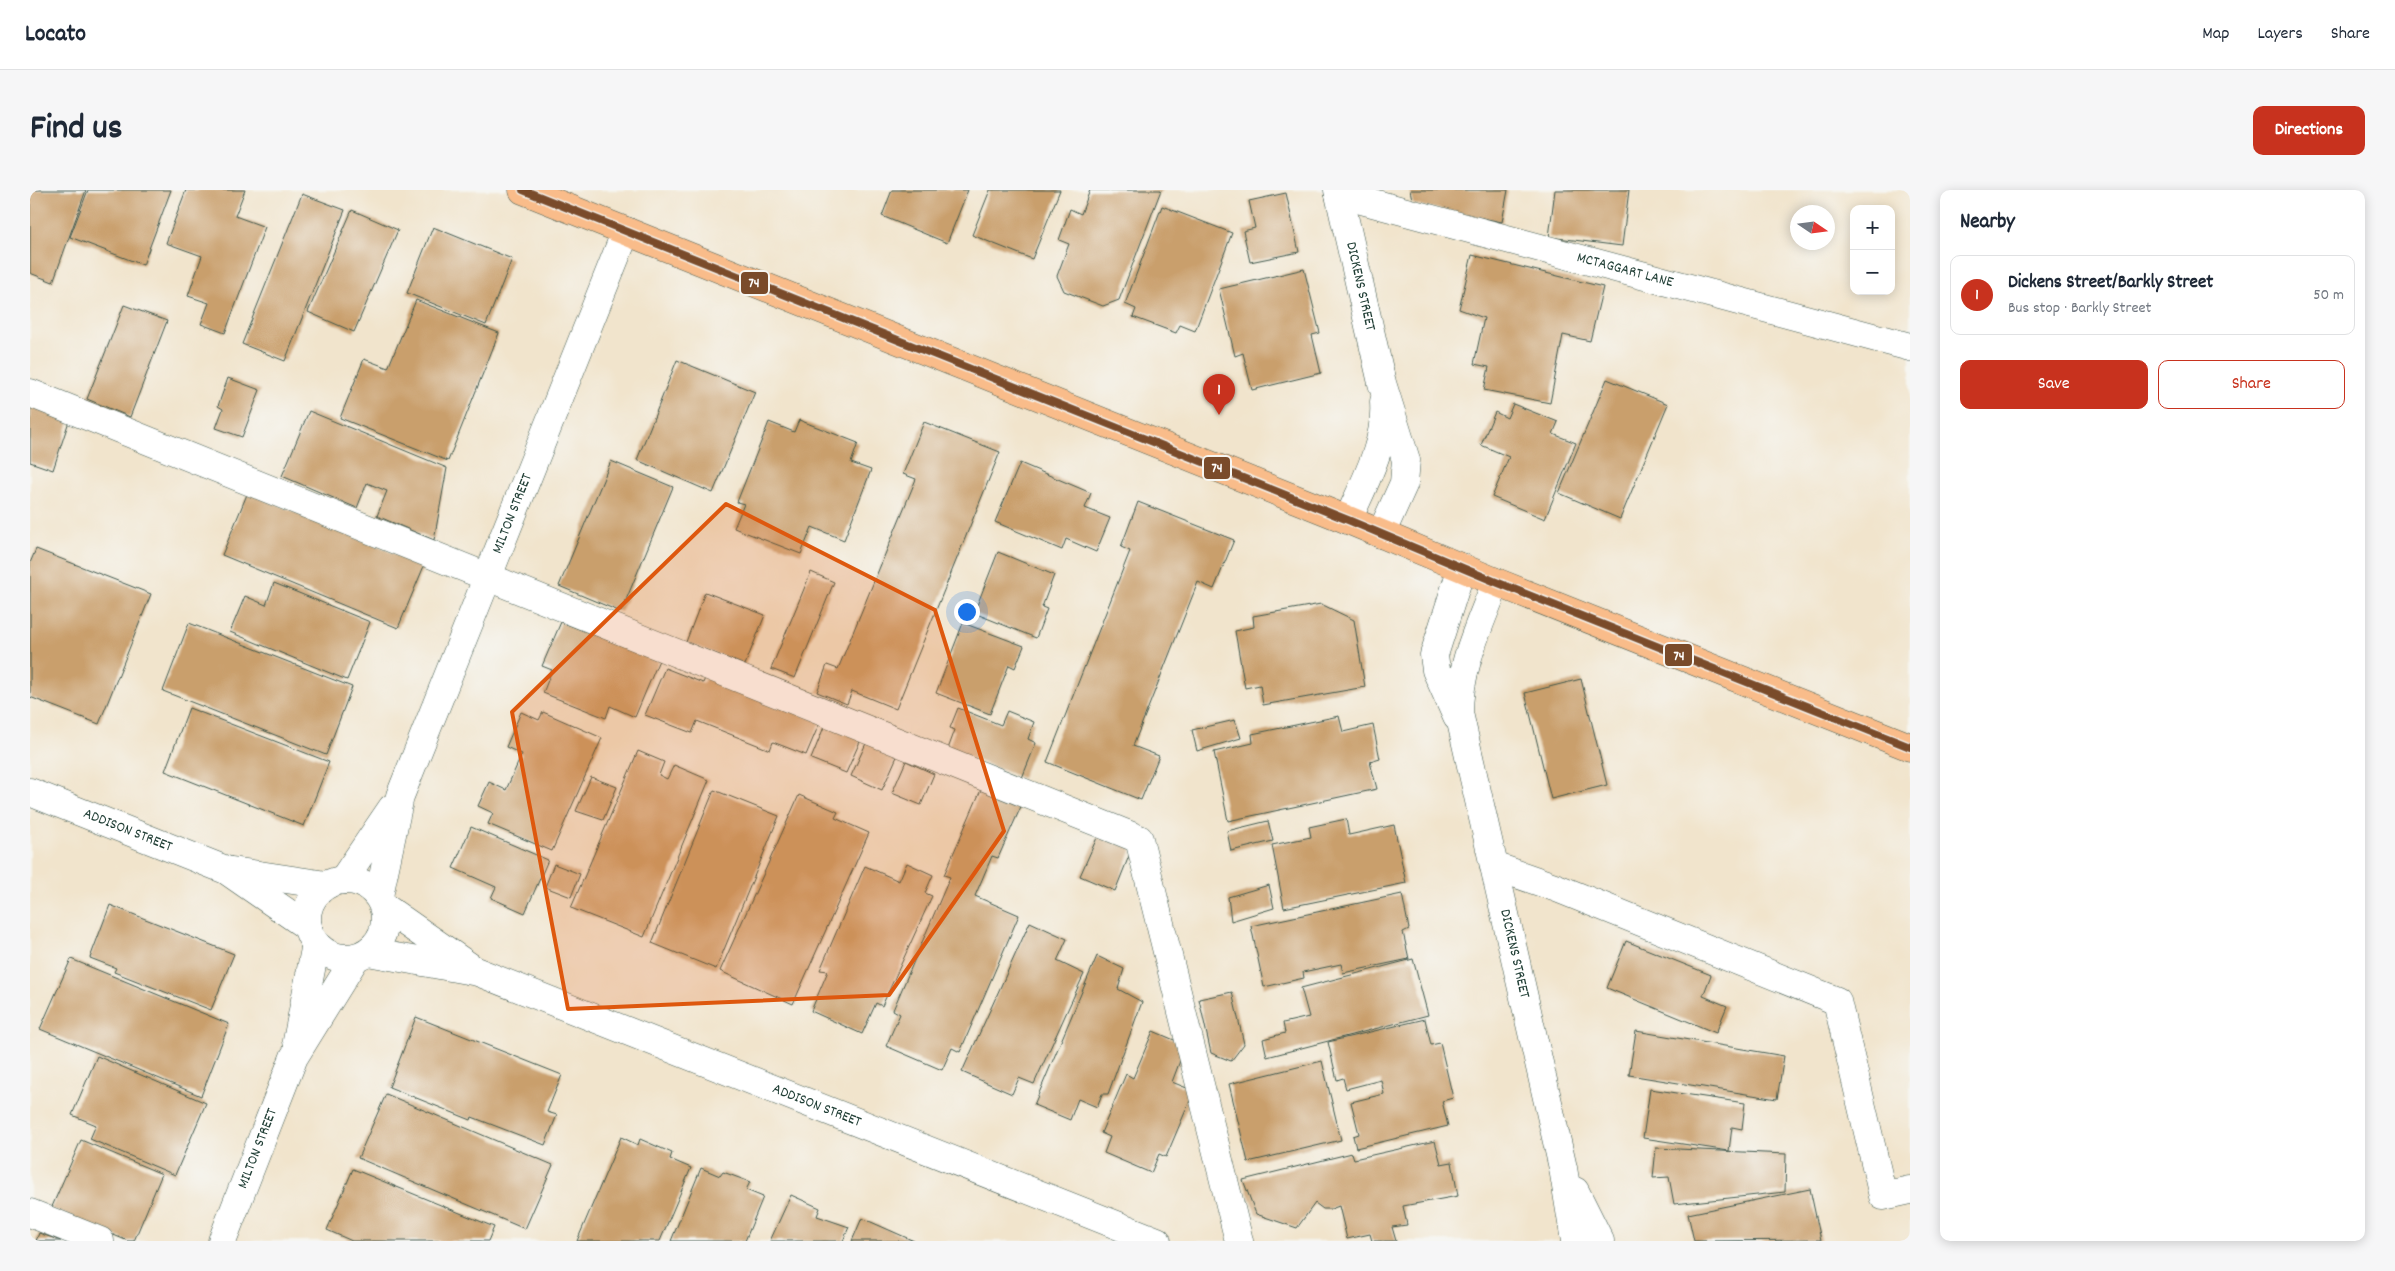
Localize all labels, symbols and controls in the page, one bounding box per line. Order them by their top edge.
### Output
text: Locato [25,18,86,52]
text: Map [2202,22,2229,47]
text: Layers [2257,22,2303,47]
text: Share [2331,22,2370,47]
text: Find us [30,105,122,155]
button: Directions [2253,106,2365,155]
north arrow [1790,205,1835,250]
map controls [1850,205,1895,295]
button: + [1850,205,1895,250]
text: Nearby [1960,208,2015,238]
street label: DICKENS STREET [1339,240,1381,333]
street label: MCTAGGART LANE [1574,247,1676,294]
button: − [1850,250,1895,295]
text: Dickens Street/Barkly Street [2008,270,2213,297]
line badge: 74 [740,271,769,295]
text: 74 [748,274,760,294]
text: 1 [1975,284,1979,307]
text: 50 m [2313,284,2344,307]
text: Bus stop · Barkly Street [2008,297,2151,320]
button: Save [1960,360,2148,409]
button: Share [2158,360,2345,409]
pin: 1 [1203,374,1235,415]
line badge: 74 [1203,456,1231,480]
text: 74 [1211,459,1223,479]
street label: MILTON STREET [487,471,539,557]
your location [954,599,980,625]
line badge: 74 [1664,643,1693,667]
text: 74 [1673,647,1685,667]
street label: ADDISON STREET [80,803,175,858]
street label: DICKENS STREET [1493,907,1535,1000]
street label: ADDISON STREET [769,1079,864,1134]
street label: MILTON STREET [232,1105,284,1192]

